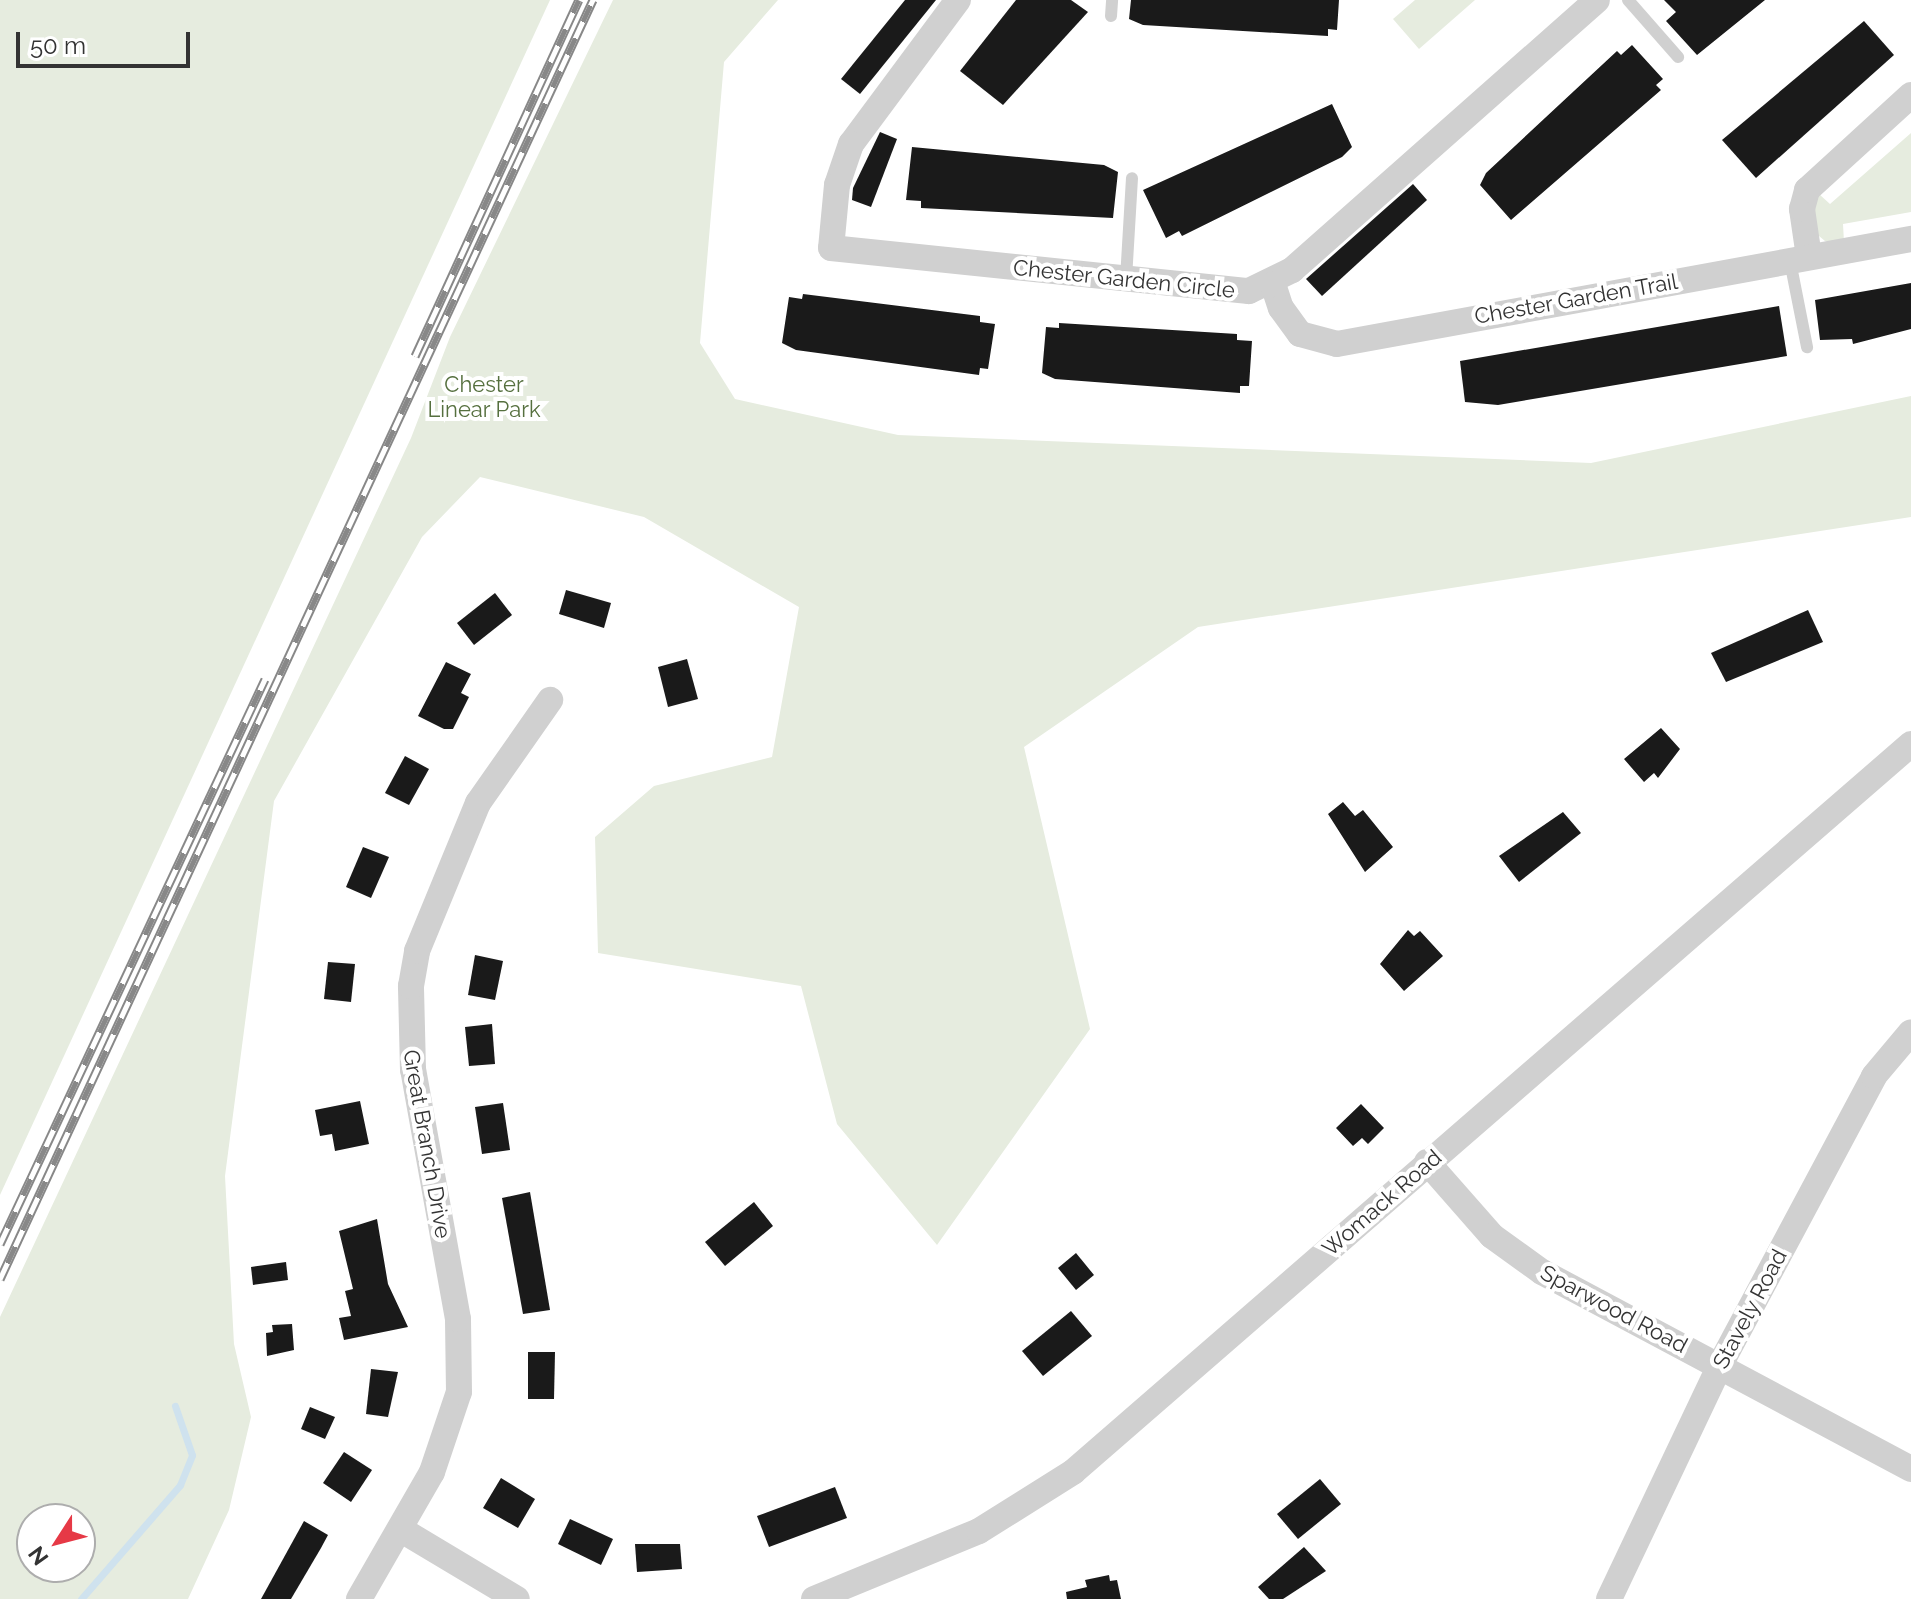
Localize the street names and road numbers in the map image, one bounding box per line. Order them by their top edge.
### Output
street label: Chester Garden Circle [1012,254,1236,304]
street label: Chester Garden Trail [1472,268,1680,330]
street label: Great Branch Drive [397,1048,457,1240]
street label: Womack Road [1317,1144,1447,1262]
street label: Stavely Road [1707,1244,1793,1374]
street label: Sparwood Road [1536,1259,1692,1359]

